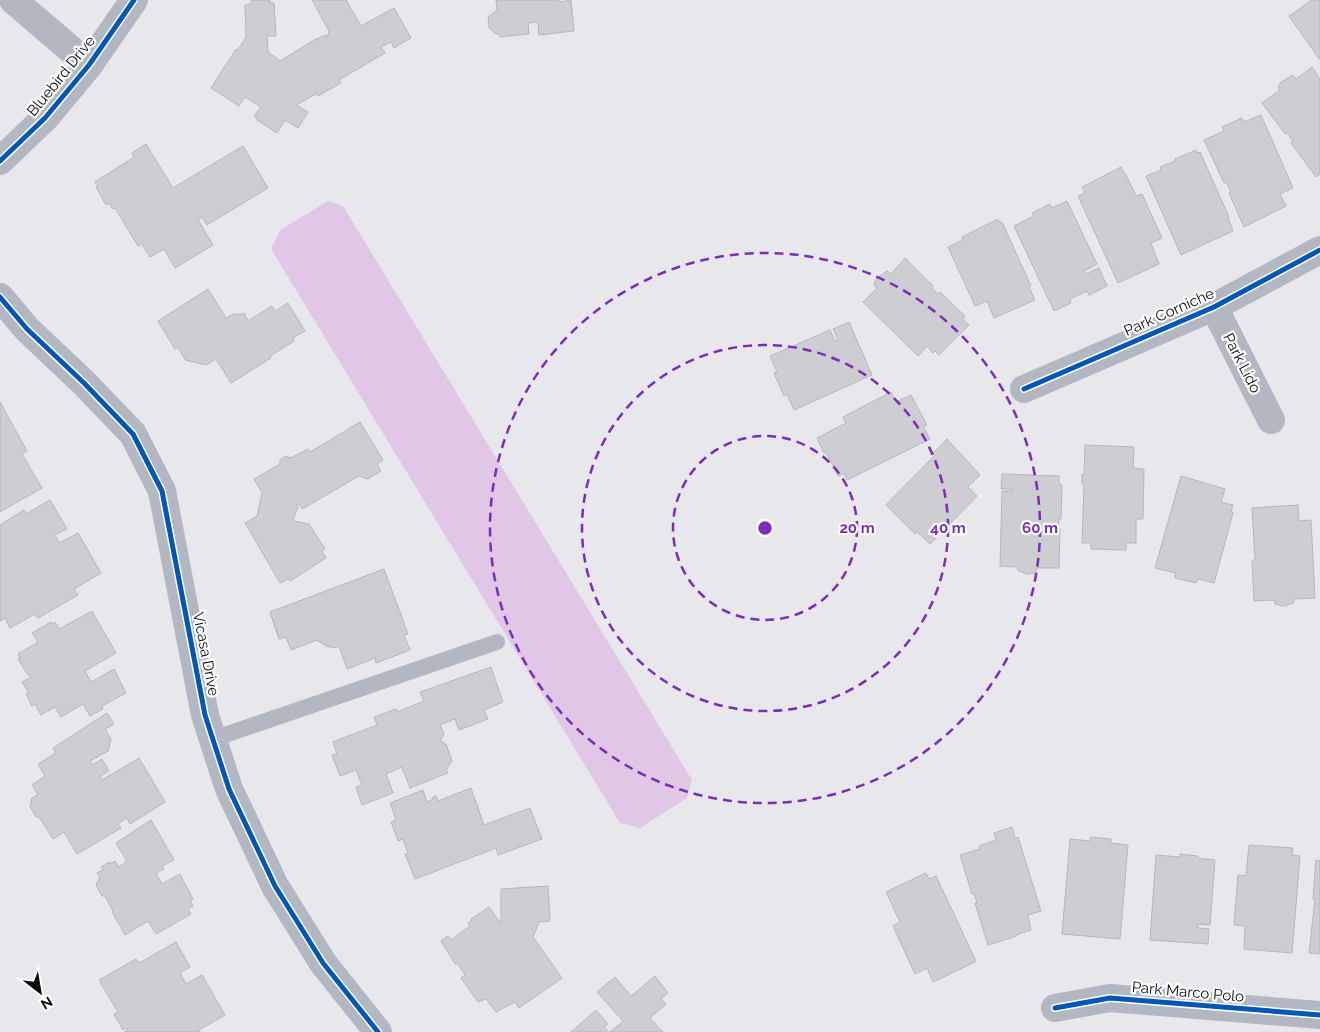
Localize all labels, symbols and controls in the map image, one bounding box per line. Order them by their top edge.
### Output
street label: Bluebird Drive [23,32,99,120]
street label: Park Corniche [1121,284,1217,340]
street label: Park Lido [1219,330,1265,396]
centre of rings [756,519,774,537]
text: 20 m [839,519,875,537]
text: 40 m [930,519,966,537]
text: 60 m [1022,519,1058,537]
street label: Vicasa Drive [189,611,223,698]
north arrow [15,967,65,1017]
street label: Park Marco Polo [1131,978,1245,1006]
text: N [38,994,55,1013]

